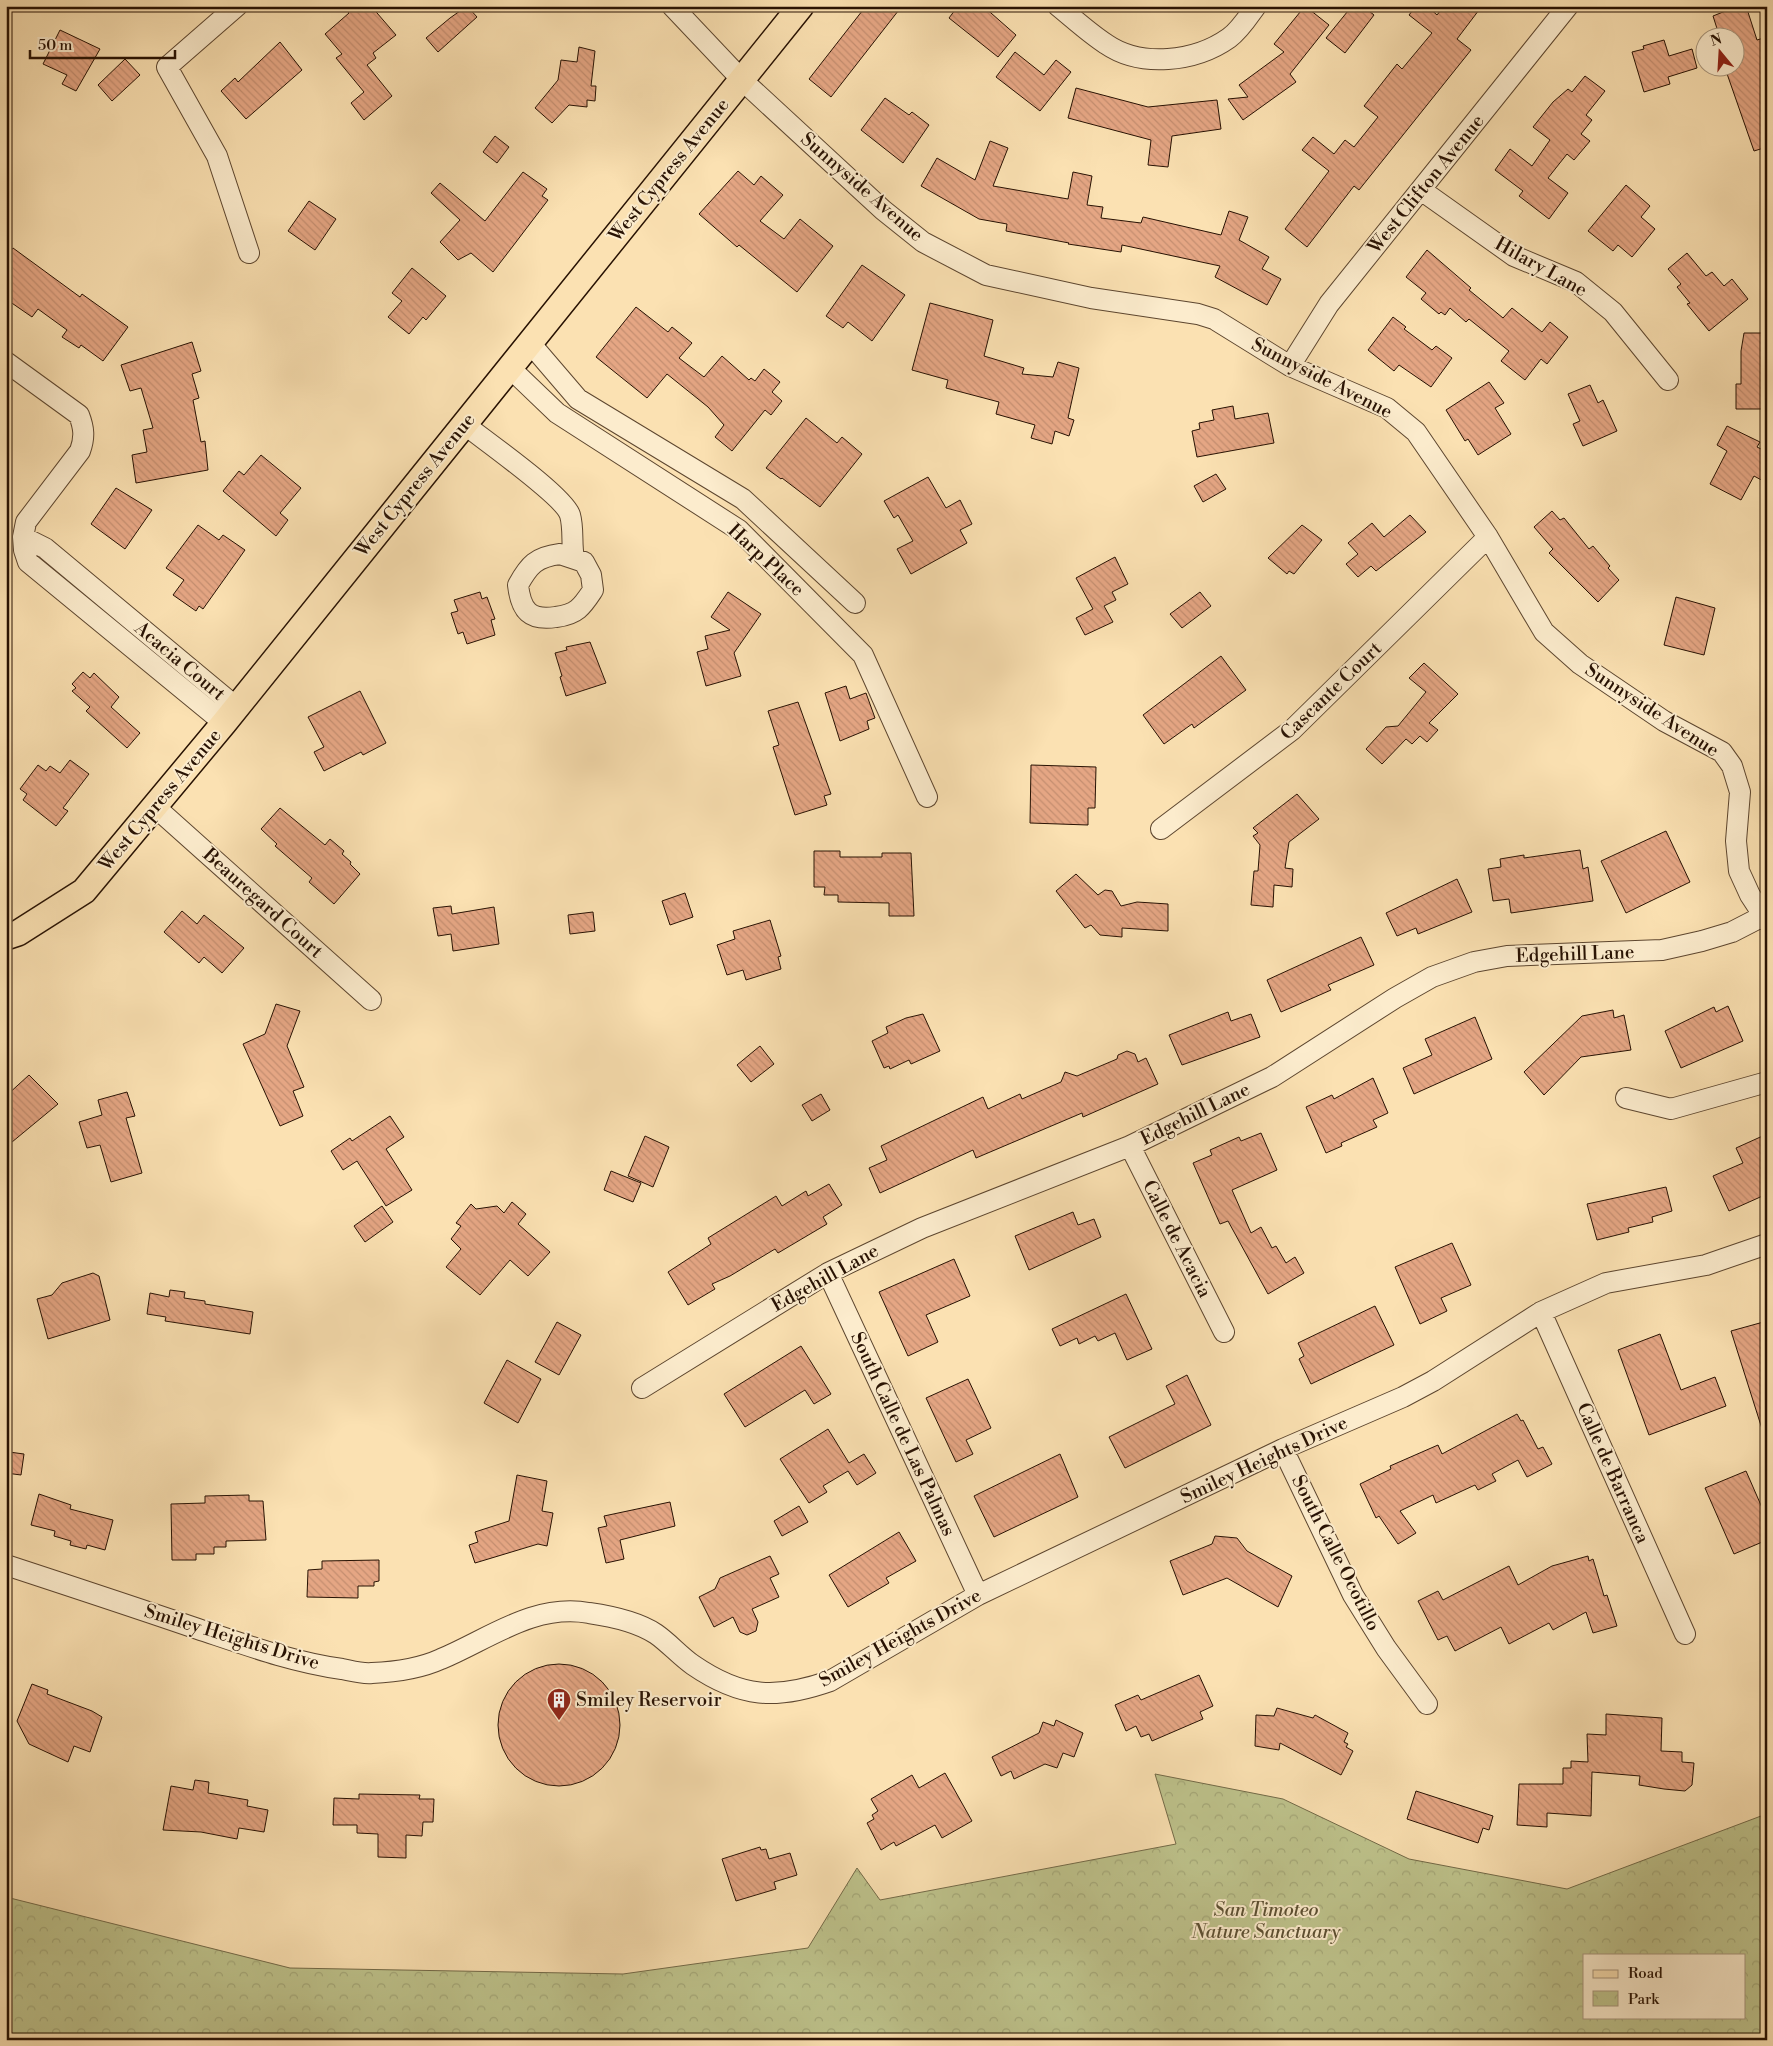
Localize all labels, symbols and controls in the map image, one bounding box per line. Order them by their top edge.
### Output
scale bar [30,28,175,60]
north arrow [1696,28,1746,78]
text: N [1708,30,1724,51]
text: 50 m [38,36,72,55]
street label: West Cypress Avenue [603,93,734,248]
street label: West Clifton Avenue [1362,110,1490,259]
street label: Sunnyside Avenue [796,127,928,247]
street label: Hilary Lane [1491,232,1591,302]
street label: Sunnyside Avenue [1248,332,1396,424]
street label: West Cypress Avenue [349,408,480,563]
street label: Harp Place [723,519,809,601]
street label: Acacia Court [129,615,230,706]
street label: Cascante Court [1275,636,1387,745]
street label: Sunnyside Avenue [1580,658,1724,762]
street label: West Cypress Avenue [93,724,227,877]
street label: Beauregard Court [197,842,328,963]
street label: Edgehill Lane [1515,940,1635,968]
street label: Edgehill Lane [1136,1077,1254,1151]
street label: Calle de Acacia [1137,1176,1217,1302]
street label: Edgehill Lane [767,1239,883,1317]
street label: South Calle de Las Palmas [845,1328,961,1540]
street label: Calle de Barranca [1571,1399,1655,1547]
street label: Smiley Heights Drive [1177,1411,1351,1509]
street label: South Calle Ocotillo [1286,1471,1386,1635]
street label: Smiley Heights Drive [815,1583,985,1693]
street label: Smiley Heights Drive [142,1599,322,1675]
building icon: Smiley Reservoir [546,1687,572,1721]
place label: Smiley Reservoir [576,1688,722,1712]
park label: San Timoteo Nature Sanctuary [1190,1898,1342,1944]
legend [1583,1954,1746,2018]
text: Road [1628,1964,1663,1983]
text: Park [1628,1990,1660,2009]

